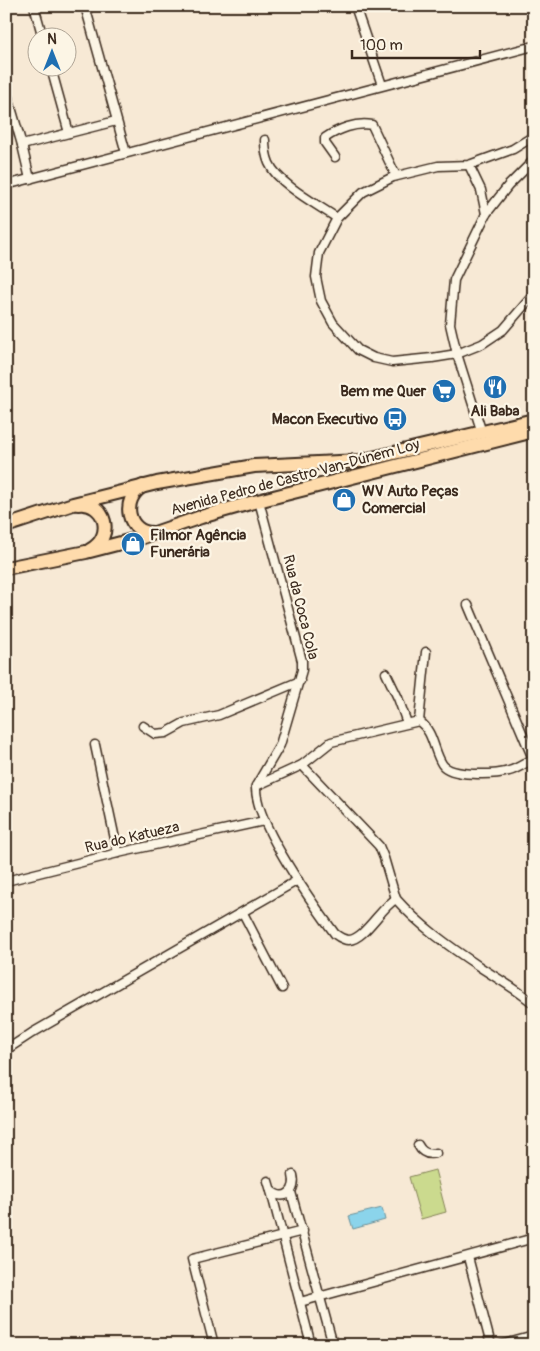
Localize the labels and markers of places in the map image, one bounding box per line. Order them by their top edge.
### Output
restaurant icon: Ali Baba [482,374,508,400]
supermarket icon: Bem me Quer [431,378,457,404]
place label: Bem me Quer [340,382,427,401]
place label: Ali Baba [470,402,520,421]
bus stop icon: Macon Executivo [382,406,408,432]
place label: Macon Executivo [272,410,378,429]
place label: WV Auto Peças Comercial [362,482,459,518]
shop icon: WV Auto Peças Comercial [331,487,357,513]
place label: Filmor Agência Funerária [150,526,246,562]
shop icon: Filmor Agência Funerária [120,531,146,557]

